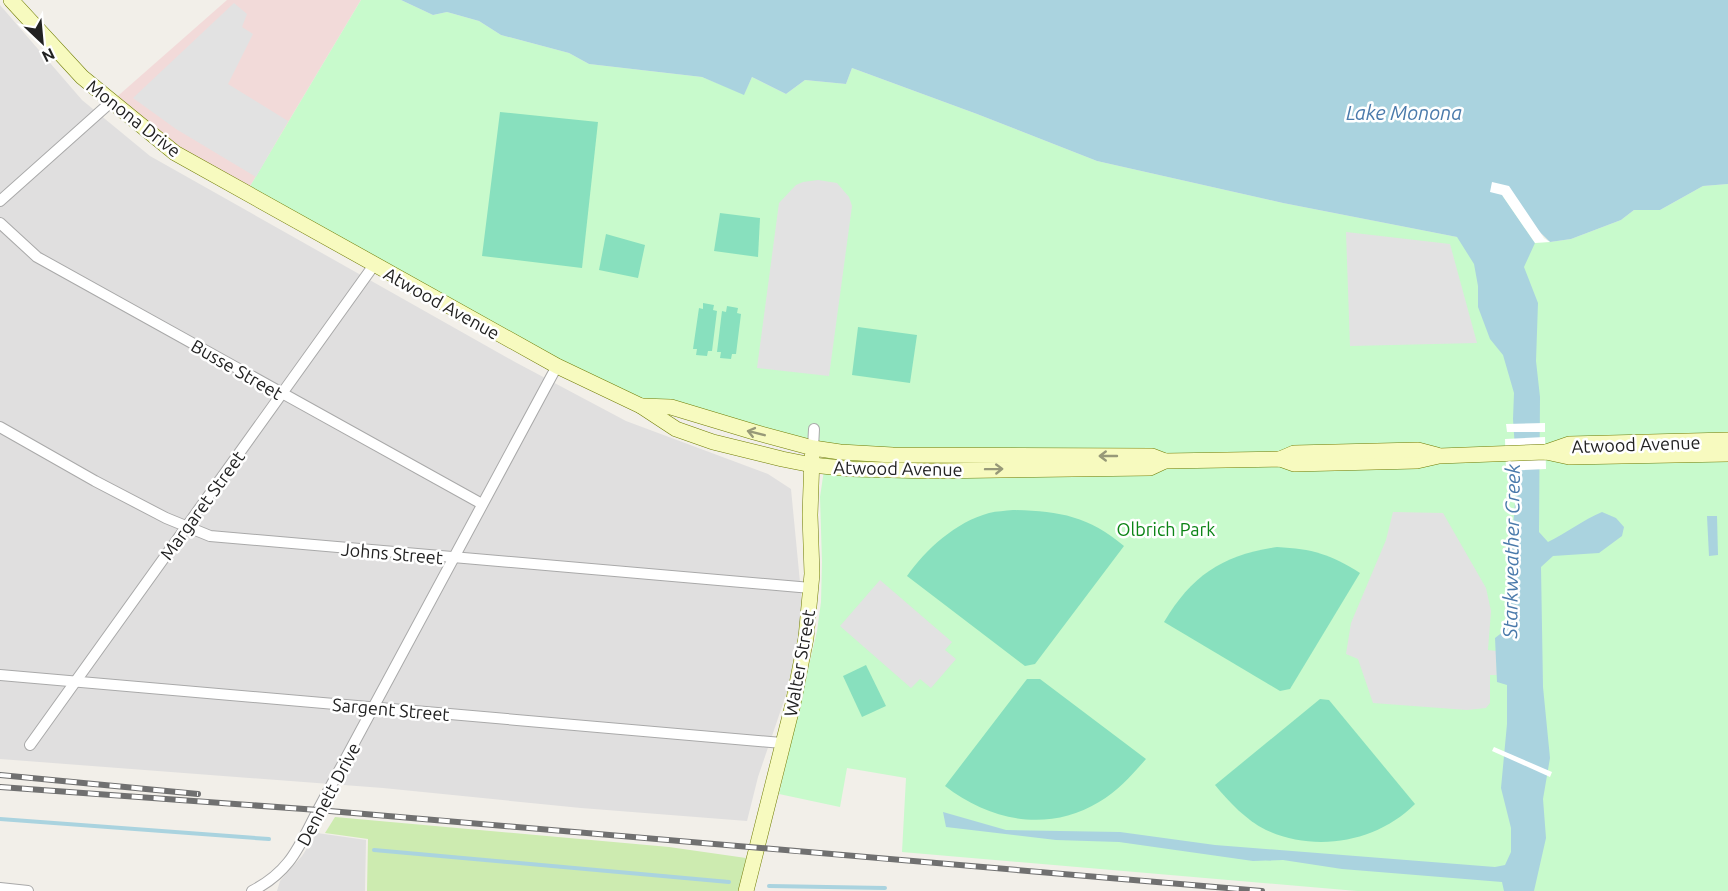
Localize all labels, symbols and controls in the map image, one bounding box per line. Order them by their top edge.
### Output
north arrow [12,12,72,72]
text: N [39,45,58,66]
street label: Monona Drive [83,75,185,161]
water label: Lake Monona [1346,101,1462,124]
street label: Atwood Avenue [381,263,503,343]
street label: Busse Street [188,335,286,403]
one-way arrow [747,426,766,438]
street label: Atwood Avenue [1571,432,1701,456]
street label: Margaret Street [156,447,248,563]
one-way arrow [1099,450,1119,462]
street label: Atwood Avenue [833,457,963,479]
water label: Starkweather Creek [1498,463,1524,640]
one-way arrow [984,464,1004,475]
park label: Olbrich Park [1117,519,1215,539]
street label: Johns Street [340,539,444,567]
street label: Walter Street [780,608,818,718]
street label: Sargent Street [332,694,450,724]
street label: Dennett Drive [292,739,364,849]

